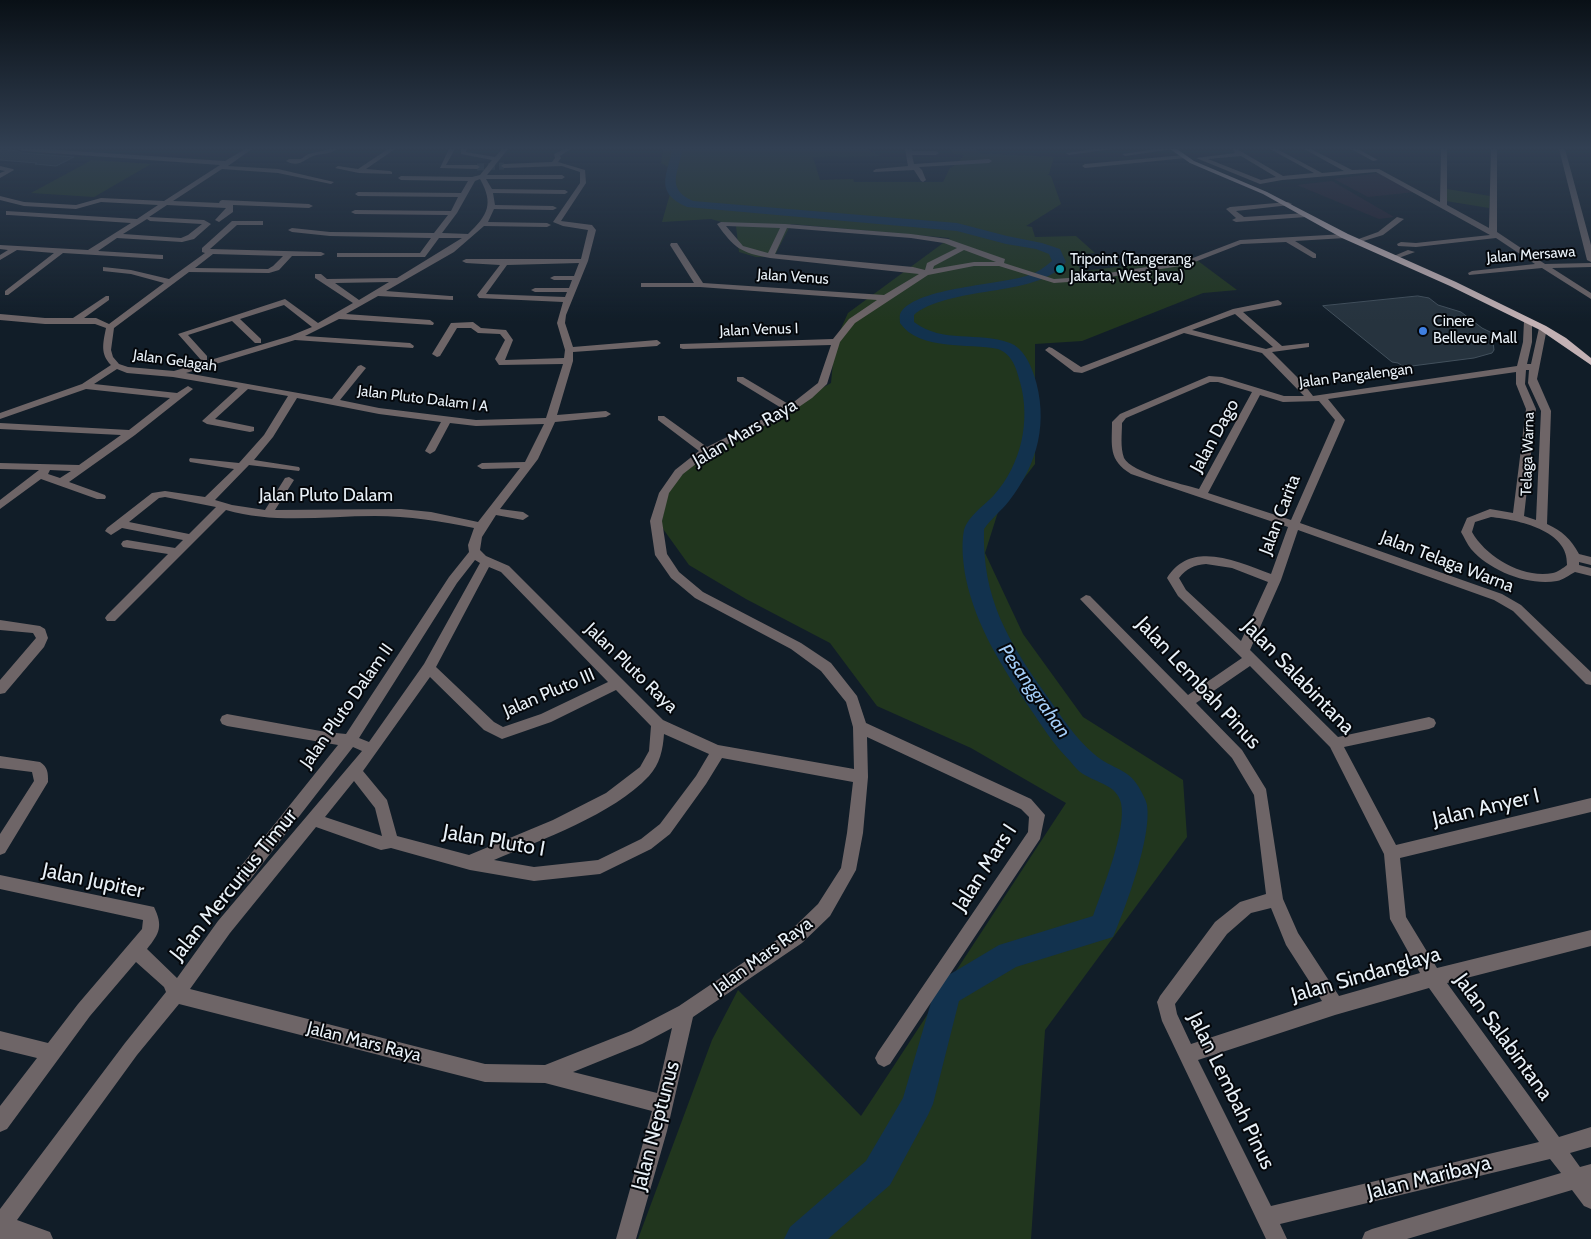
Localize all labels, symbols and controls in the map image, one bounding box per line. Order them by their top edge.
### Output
street label: Jalan Mersawa [1486,243,1576,267]
place label: Tripoint (Tangerang, Jakarta, West Java) [1070,251,1195,286]
marker: Tripoint (Tangerang, Jakarta, West Java) [1054,263,1066,275]
street label: Jalan Venus [757,266,829,288]
place label: Cinere Bellevue Mall [1433,313,1517,348]
street label: Jalan Venus I [719,320,799,340]
marker: Cinere Bellevue Mall [1417,325,1429,337]
street label: Jalan Gelagah [132,346,218,376]
street label: Jalan Pangalengan [1298,360,1414,392]
street label: Jalan Pluto Dalam I A [357,382,489,416]
street label: Jalan Mars Raya [689,394,801,472]
street label: Jalan Dago [1186,396,1244,476]
street label: Telaga Warna [1518,412,1538,496]
street label: Jalan Carita [1255,472,1305,558]
street label: Jalan Pluto Dalam [259,485,393,507]
street label: Jalan Telaga Warna [1377,527,1517,597]
street label: Jalan Lembah Pinus [1130,612,1266,754]
street label: Jalan Salabintana [1237,614,1359,740]
street label: Jalan Pluto Raya [580,618,682,718]
street label: Jalan Pluto Dalam II [296,639,398,773]
water label: Pesanggrahan [993,640,1075,742]
street label: Jalan Pluto III [500,664,598,722]
street label: Jalan Anyer I [1430,783,1542,833]
street label: Jalan Mercurius Timur [165,804,303,966]
street label: Jalan Pluto I [441,820,547,862]
street label: Jalan Mars I [947,820,1023,916]
street label: Jalan Jupiter [40,858,146,904]
street label: Jalan Mars Raya [709,913,817,999]
street label: Jalan Sindanglaya [1288,942,1444,1008]
street label: Jalan Salabintana [1448,969,1558,1105]
street label: Jalan Lembah Pinus [1182,1008,1280,1174]
street label: Jalan Mars Raya [305,1017,423,1067]
street label: Jalan Neptunus [627,1058,685,1194]
street label: Jalan Maribaya [1364,1150,1494,1206]

